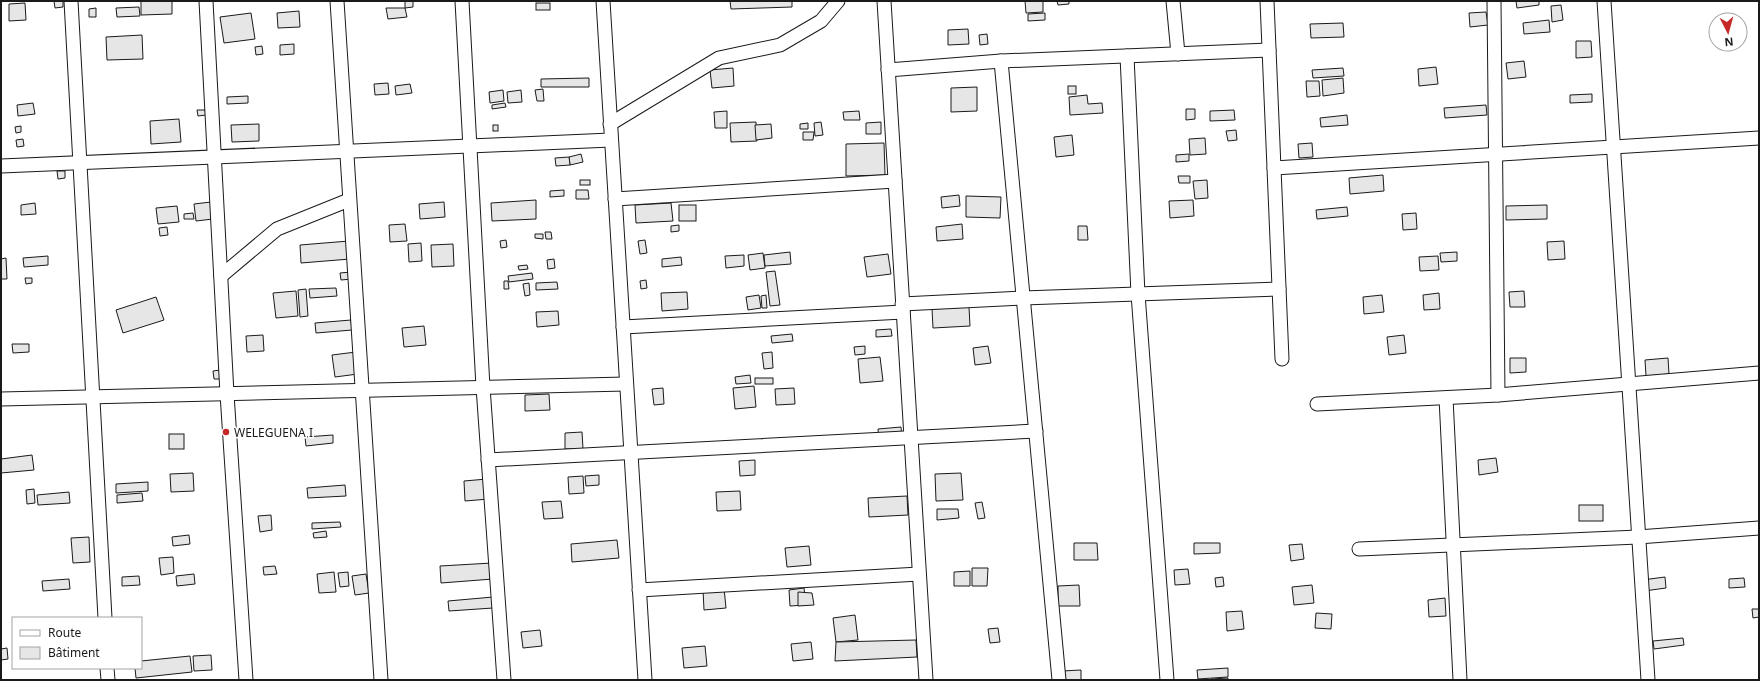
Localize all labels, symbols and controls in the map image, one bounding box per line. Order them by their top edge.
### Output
north arrow [1708,12,1748,52]
text: N [1724,35,1734,50]
place label: WELEGUENA I [234,424,313,441]
marker: WELEGUENA I [221,427,231,437]
legend [12,617,142,669]
text: Route [48,624,81,641]
text: Bâtiment [48,644,100,661]

